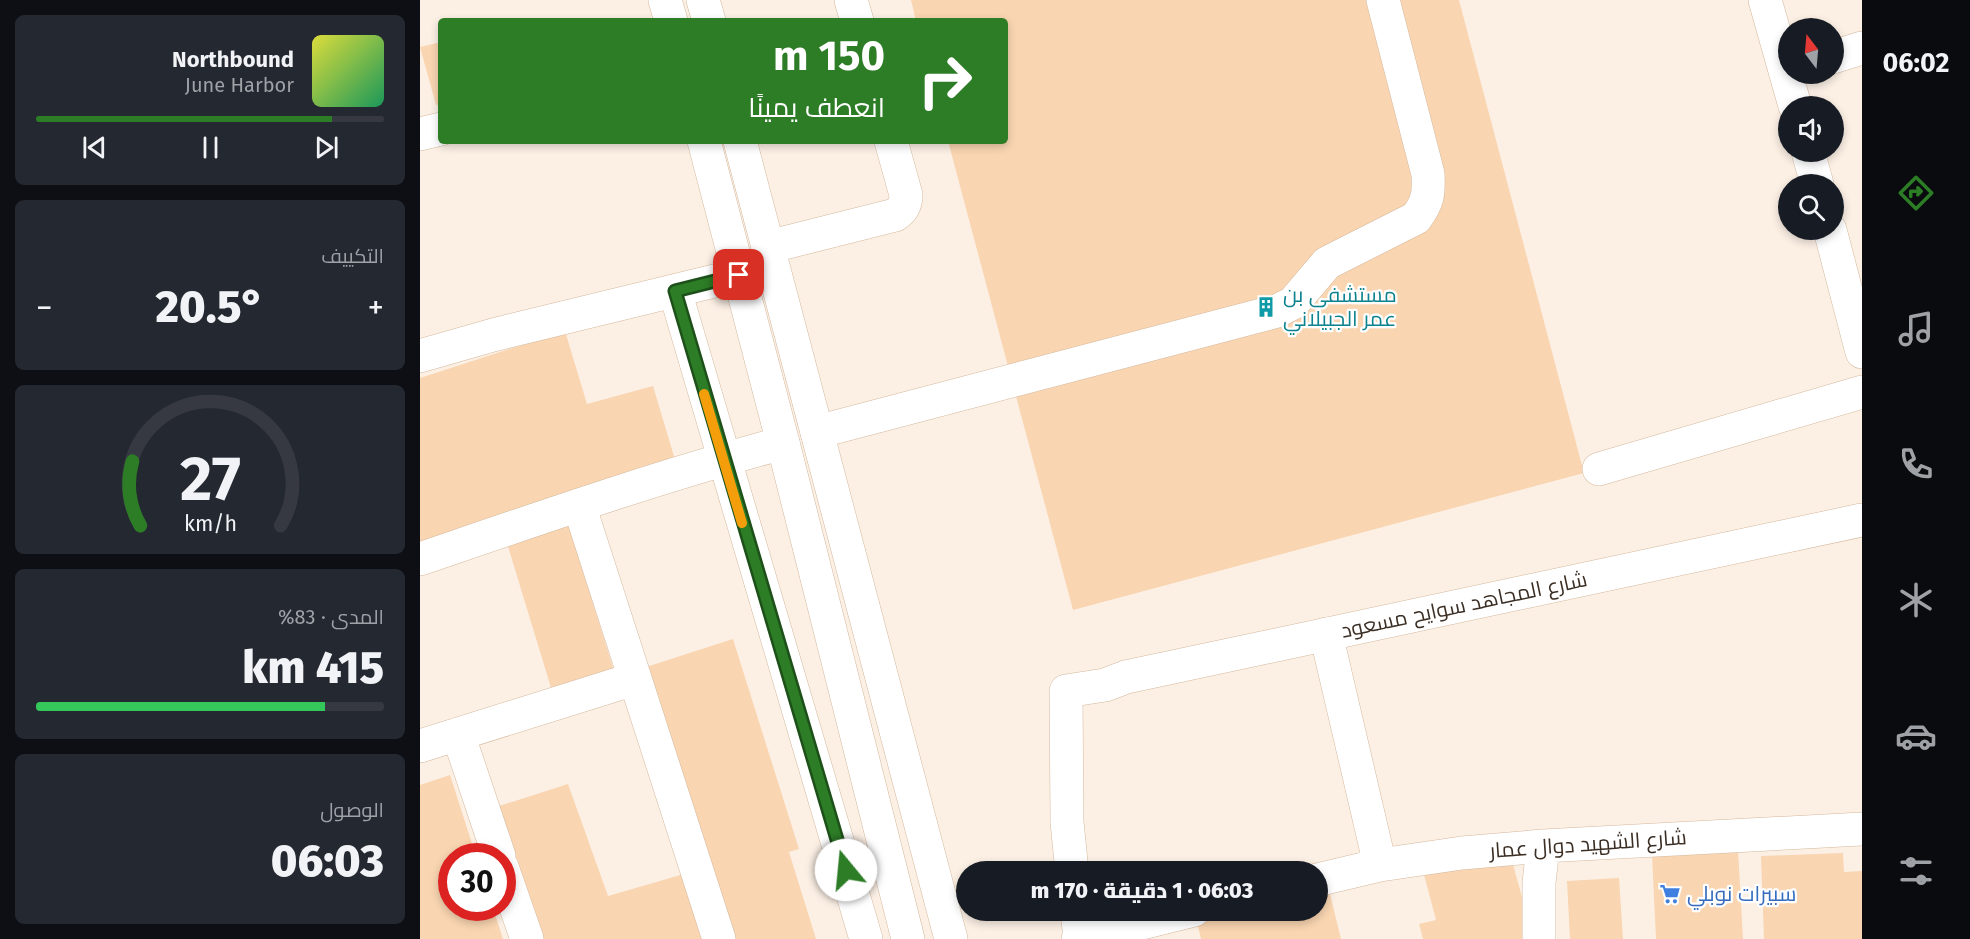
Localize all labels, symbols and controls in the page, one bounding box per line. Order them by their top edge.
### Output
north arrow [1778,18,1844,84]
map controls [1778,18,1844,240]
text: 150 m [773,31,885,81]
icon: right [906,42,984,120]
text: Northbound [172,46,294,73]
text: 06:02 [1883,47,1949,79]
text: June Harbor [185,73,294,97]
text: انعطف يمينًا [748,92,885,124]
button: sound [1778,96,1844,162]
icon: previous [78,131,111,164]
icon: pause [194,131,227,164]
icon: next [310,131,343,164]
icon: directions [1895,172,1937,214]
button: search [1778,174,1844,240]
text: التكييف [321,244,384,268]
pin [713,249,764,300]
icon: arrive [722,258,755,291]
text: 20.5° [155,280,265,334]
place label: مستشفى بن عمر الجبيلاني [1283,282,1397,335]
text: − [36,288,53,328]
text: + [368,288,384,328]
building icon: مستشفى بن عمر الجبيلاني [1254,295,1278,319]
icon: music [1895,308,1937,350]
text: 27 [180,443,240,518]
icon: phone [1895,443,1937,485]
text: km/h [183,512,237,538]
street label: شارع المجاهد سوايح مسعود [1339,566,1590,645]
icon: climate [1895,579,1937,621]
text: المدى · 83% [278,605,384,629]
text: 415 km [242,641,384,695]
icon: car [1895,715,1937,757]
text: الوصول [320,798,384,822]
street label: شارع الشهيد دوال عمار [1487,824,1688,865]
text: 06:03 [271,834,384,888]
position arrow [814,838,878,902]
speed limit sign: 30 [438,843,516,921]
icon: filters [1895,850,1937,892]
text: 06:03 · 1 دقيقة · 170 m [1031,877,1253,904]
place label: سبيرات نوبلي [1687,881,1796,910]
supermarket icon: سبيرات نوبلي [1658,882,1682,906]

